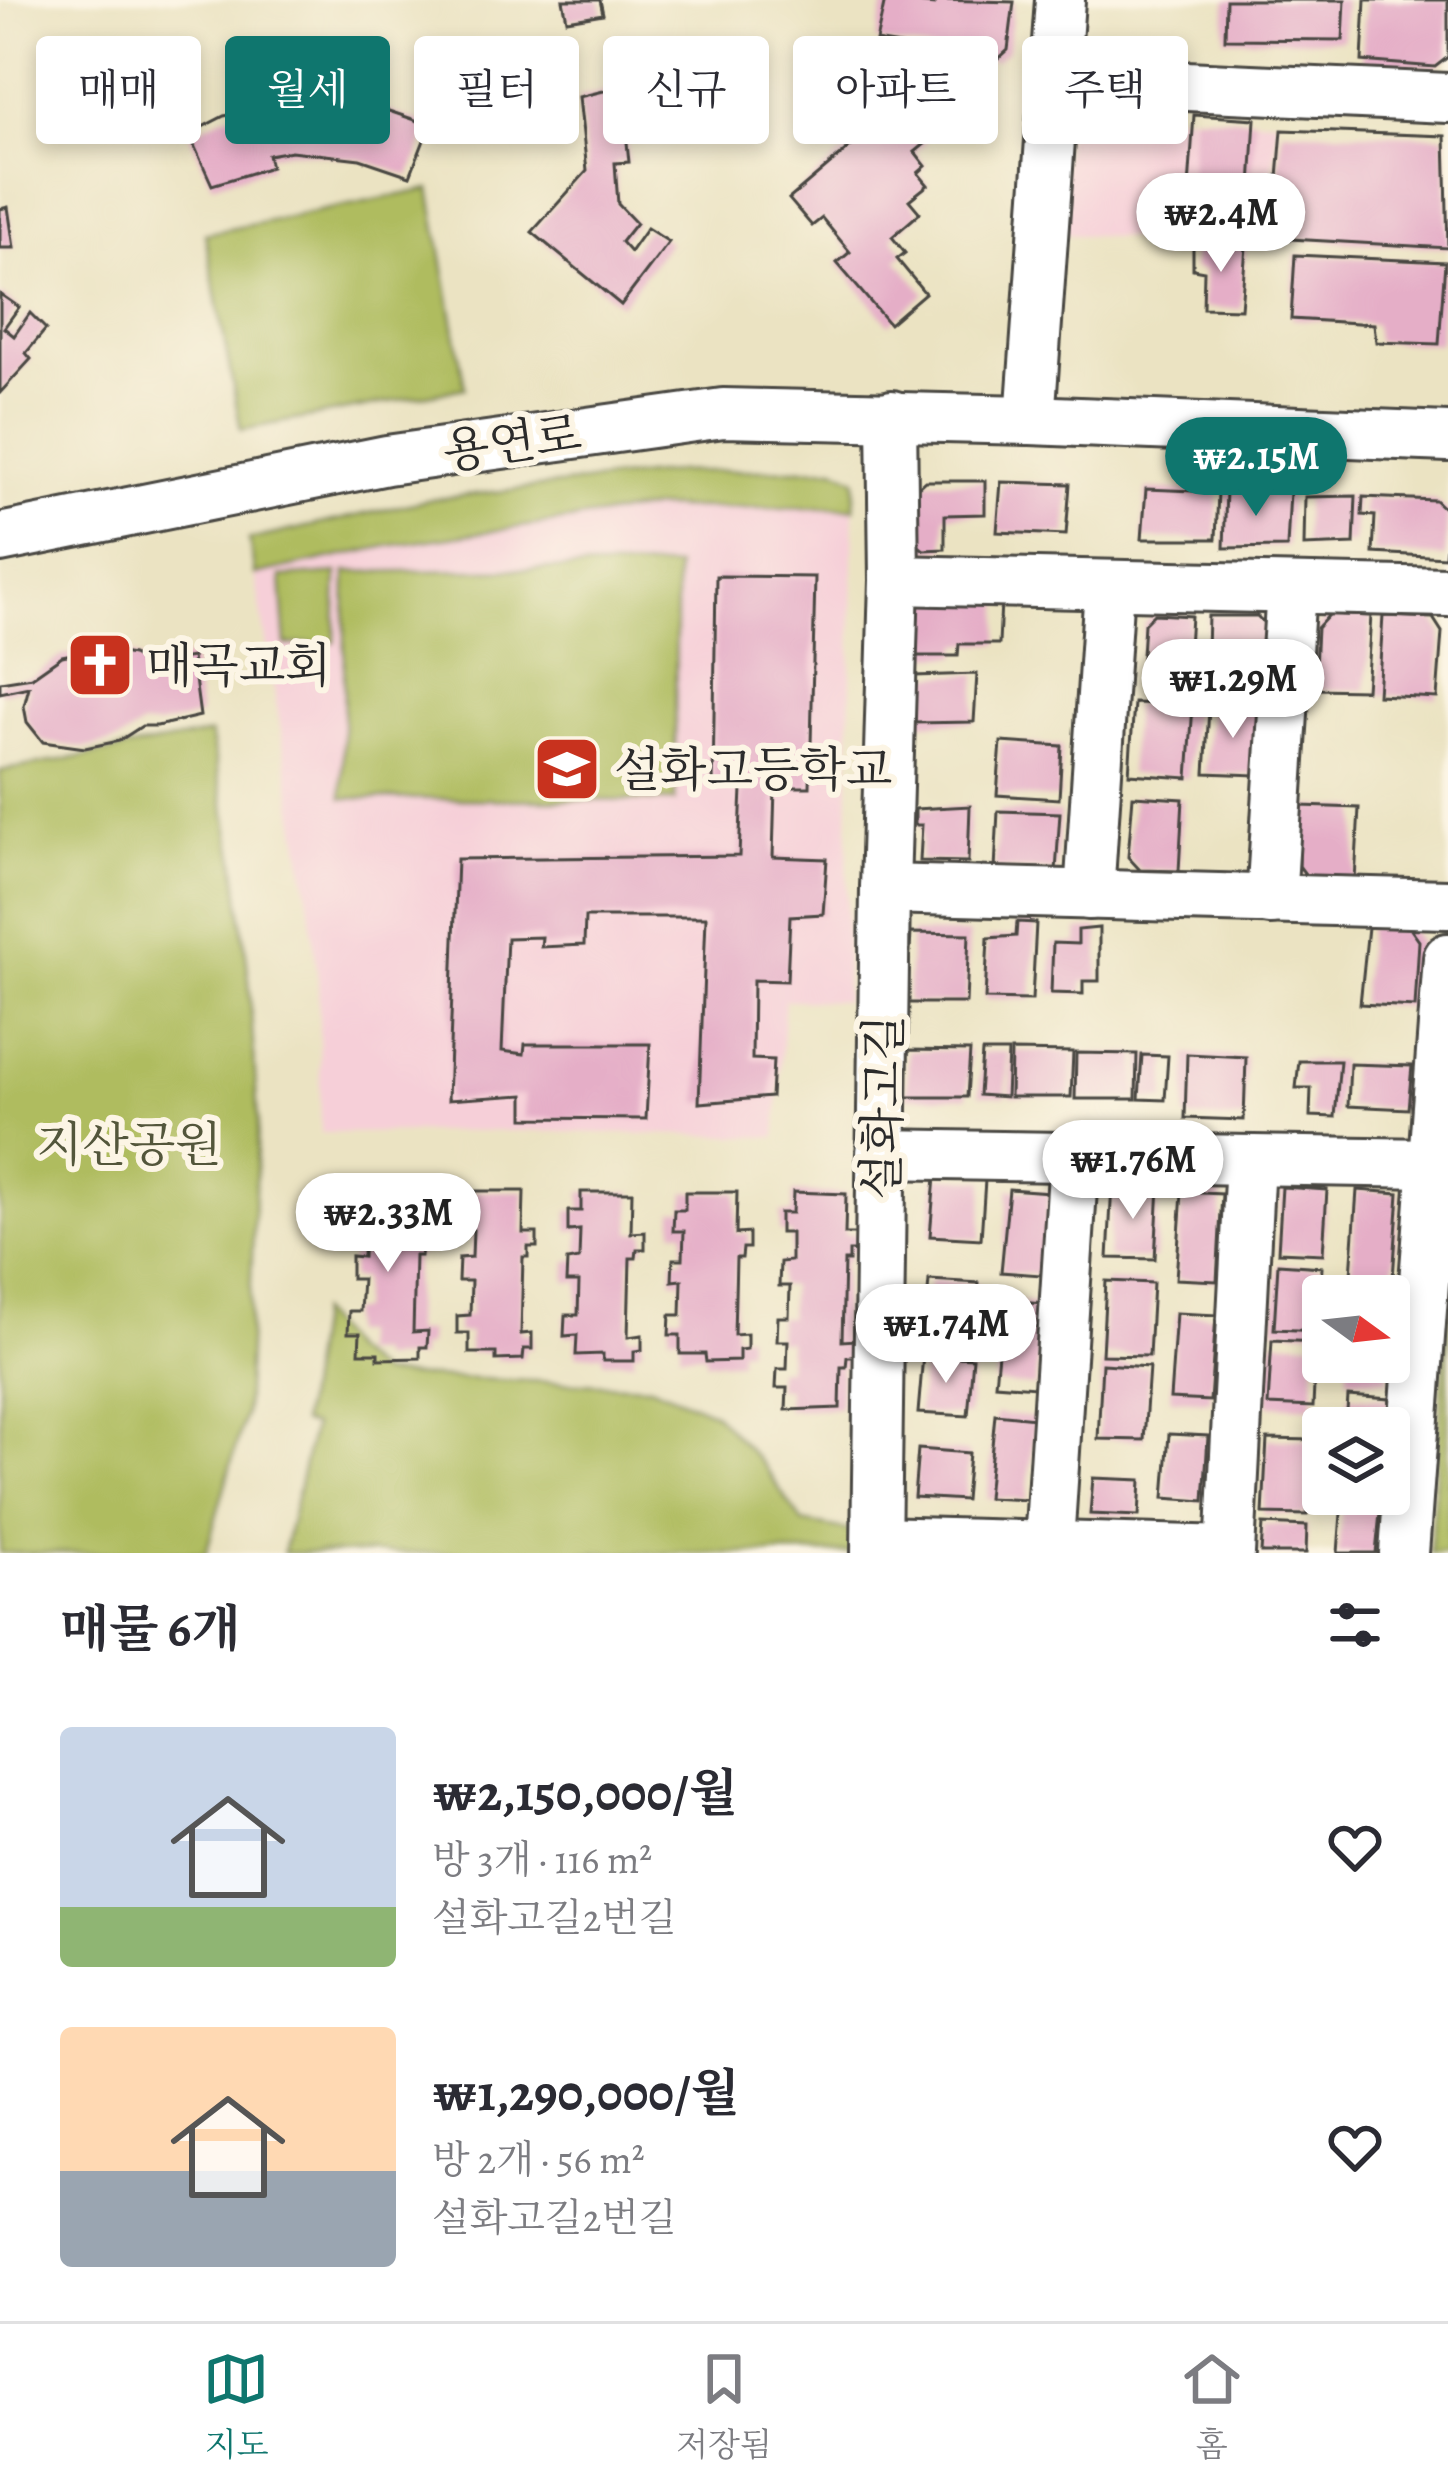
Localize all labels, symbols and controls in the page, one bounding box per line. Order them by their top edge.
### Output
chip: 매매 [36,36,201,144]
chip: 월세 [225,36,390,144]
chip: 필터 [414,36,579,144]
chip: 신규 [603,36,769,144]
chip: 아파트 [793,36,998,144]
chip: 주택 [1022,36,1188,144]
pin: ₩2.4M [1137,173,1305,275]
text: ₩2.4M [1163,185,1279,238]
street label: 용연로 [439,401,586,485]
pin: ₩2.15M [1158,417,1354,519]
text: ₩2.15M [1192,429,1320,482]
church icon: 매곡교회 [65,630,135,700]
place label: 매곡교회 [146,633,331,699]
pin: ₩1.29M [1135,639,1331,741]
text: ₩1.29M [1168,651,1298,704]
school or university icon: 설화고등학교 [532,734,602,804]
place label: 설화고등학교 [614,737,892,803]
street label: 설화고길 [848,1014,918,1200]
park label: 지산공원 [36,1112,222,1178]
pin: ₩1.76M [1035,1120,1231,1222]
text: ₩1.76M [1069,1132,1197,1185]
pin: ₩2.33M [290,1173,486,1275]
text: ₩2.33M [323,1185,453,1238]
north arrow [1302,1275,1410,1383]
map controls [1302,1275,1410,1515]
pin: ₩1.74M [848,1284,1044,1386]
text: ₩1.74M [882,1296,1010,1349]
button: layers [1302,1407,1410,1515]
icon: filters [1322,1592,1388,1658]
text: 매물 6개 [60,1594,241,1664]
text: ₩2,150,000/월 [432,1758,738,1828]
icon: home [156,1775,300,1919]
icon: heart [1322,1814,1388,1880]
text: 방 3개 · 116 m² [432,1833,652,1886]
text: 설화고길2번길 [432,1891,677,1944]
text: ₩1,290,000/월 [432,2058,740,2128]
icon: home [156,2075,300,2219]
icon: heart [1322,2114,1388,2180]
text: 방 2개 · 56 m² [432,2133,645,2186]
text: 설화고길2번길 [432,2191,677,2244]
tab: 지도 [203,2346,269,2467]
tab: 저장됨 [676,2346,772,2467]
tab: 홈 [1179,2346,1245,2467]

